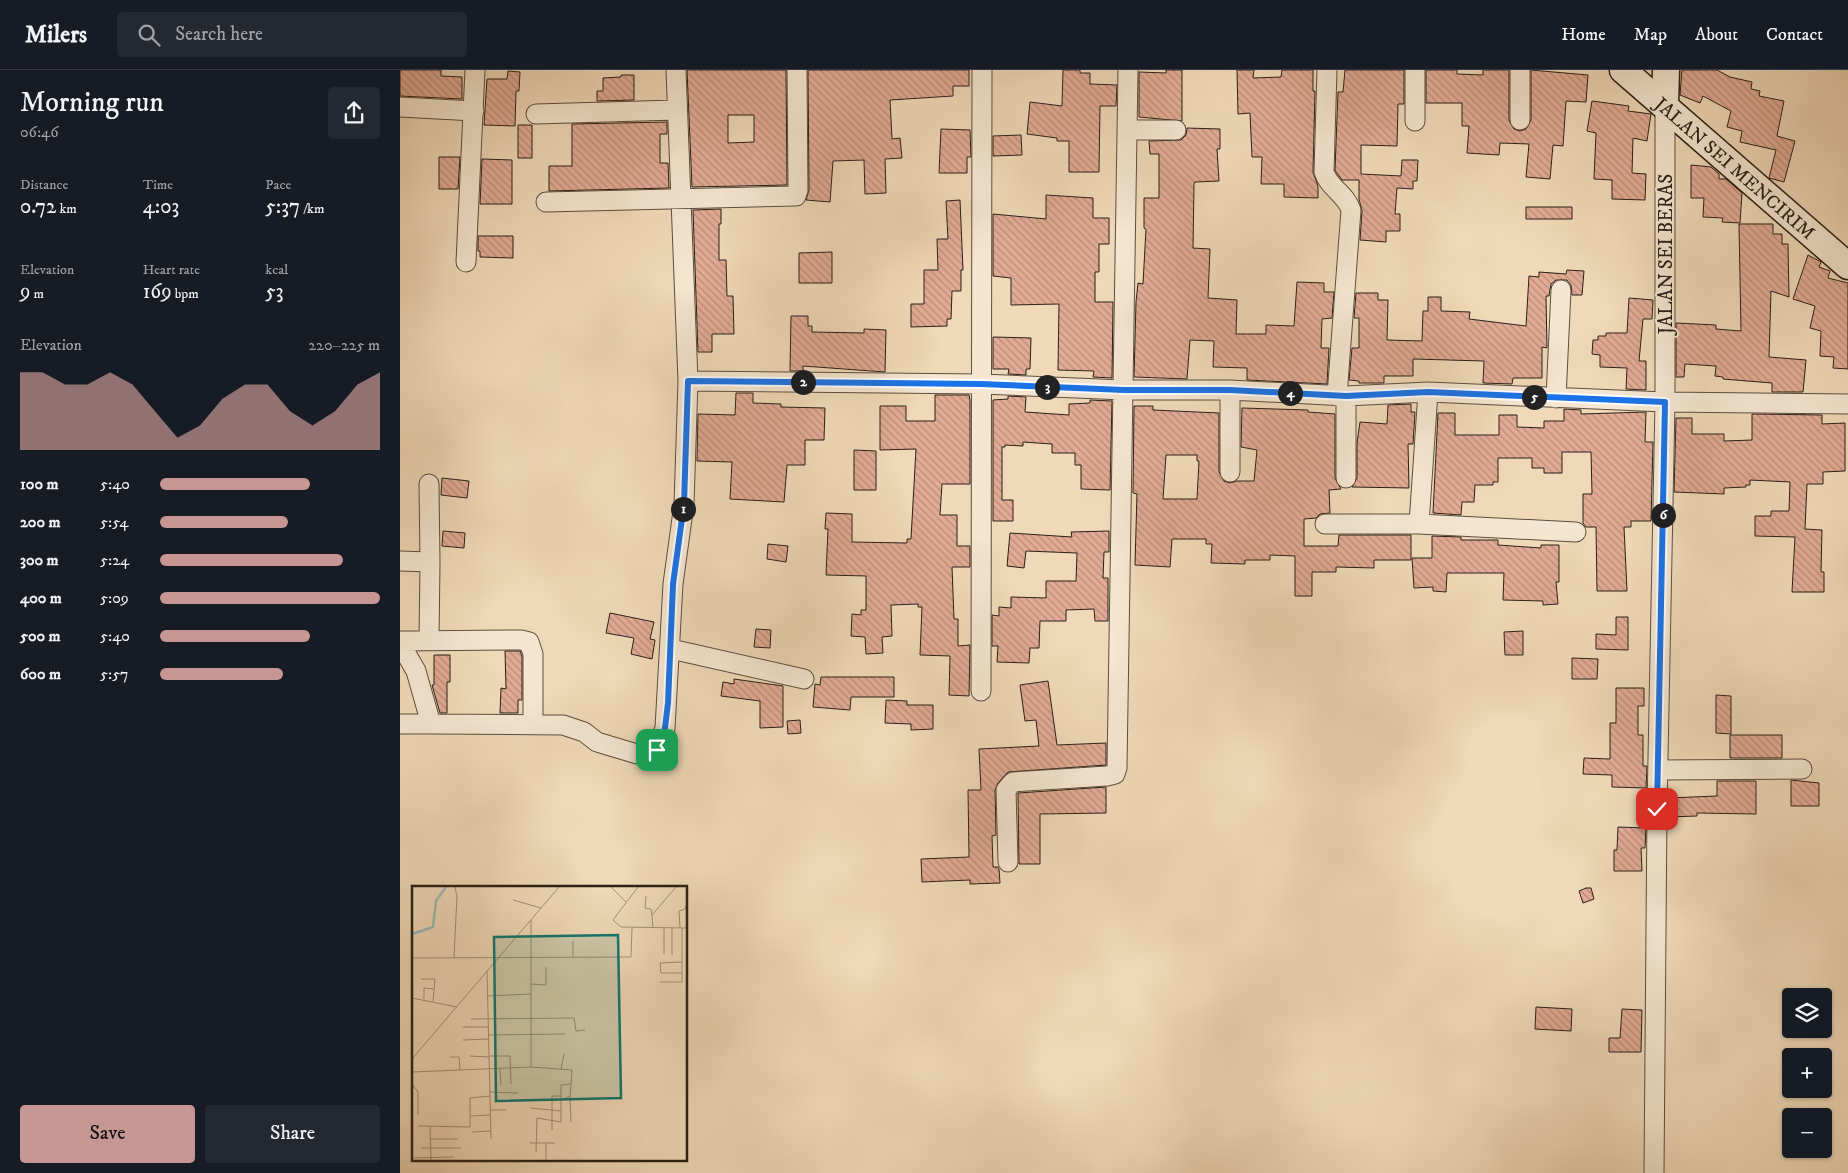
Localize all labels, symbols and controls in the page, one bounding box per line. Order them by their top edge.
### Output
search box [117,12,467,57]
text: Milers [25,20,87,50]
icon: search [135,21,163,49]
text: Search here [175,23,263,46]
text: Home [1561,24,1606,46]
text: Map [1634,24,1667,46]
text: About [1695,24,1738,46]
text: Contact [1766,24,1823,46]
text: Morning run [20,85,164,120]
button: share [328,87,380,139]
street label: JALAN SEI MENCIRIM [1648,92,1819,245]
text: 06:46 [20,122,59,142]
street label: JALAN SEI BERAS [1655,174,1678,336]
text: Distance [20,176,68,194]
text: Time [143,176,173,194]
text: Pace [265,176,291,194]
text: 0.72 [20,194,56,220]
text: 4:03 [143,194,179,220]
text: 5:37 [265,194,300,220]
text: km [56,200,77,218]
text: /km [300,200,324,218]
text: Elevation [20,261,74,279]
text: Heart rate [143,261,200,279]
text: kcal [265,261,288,279]
text: 9 [20,279,30,305]
text: 169 [143,279,172,305]
text: 53 [265,279,284,305]
text: m [30,285,44,303]
text: bpm [172,285,199,303]
text: Elevation [20,335,82,355]
text: 220–225 m [308,335,380,355]
pin: 2 [790,370,816,394]
text: 2 [800,373,807,391]
pin: 3 [1034,374,1060,400]
text: 3 [1045,378,1050,396]
pin: 4 [1278,380,1302,406]
text: 4 [1286,384,1295,402]
pin: 5 [1522,384,1546,410]
text: 5 [1531,388,1538,406]
text: 100 m [20,474,59,494]
text: 5:40 [100,474,130,494]
pin: 1 [670,496,696,522]
text: 1 [681,500,686,518]
pin: 6 [1650,502,1676,528]
text: 6 [1660,506,1667,524]
text: 200 m [20,512,61,532]
text: 5:54 [100,512,128,532]
text: 300 m [20,550,59,570]
text: 5:24 [100,550,129,570]
text: 400 m [20,588,62,608]
text: 5:09 [100,588,129,608]
text: 500 m [20,626,61,646]
text: 5:40 [100,626,130,646]
text: 600 m [20,664,61,684]
text: 5:57 [100,664,129,684]
pin [636,729,678,771]
icon: arrive [643,736,671,764]
pin [1636,788,1678,830]
icon: check [1643,795,1671,823]
inset map [412,886,688,1160]
map controls [1782,988,1832,1158]
button: layers [1782,988,1832,1038]
button: + [1782,1048,1832,1098]
button: Save [20,1105,195,1163]
button: Share [205,1105,380,1163]
button: − [1782,1108,1832,1158]

